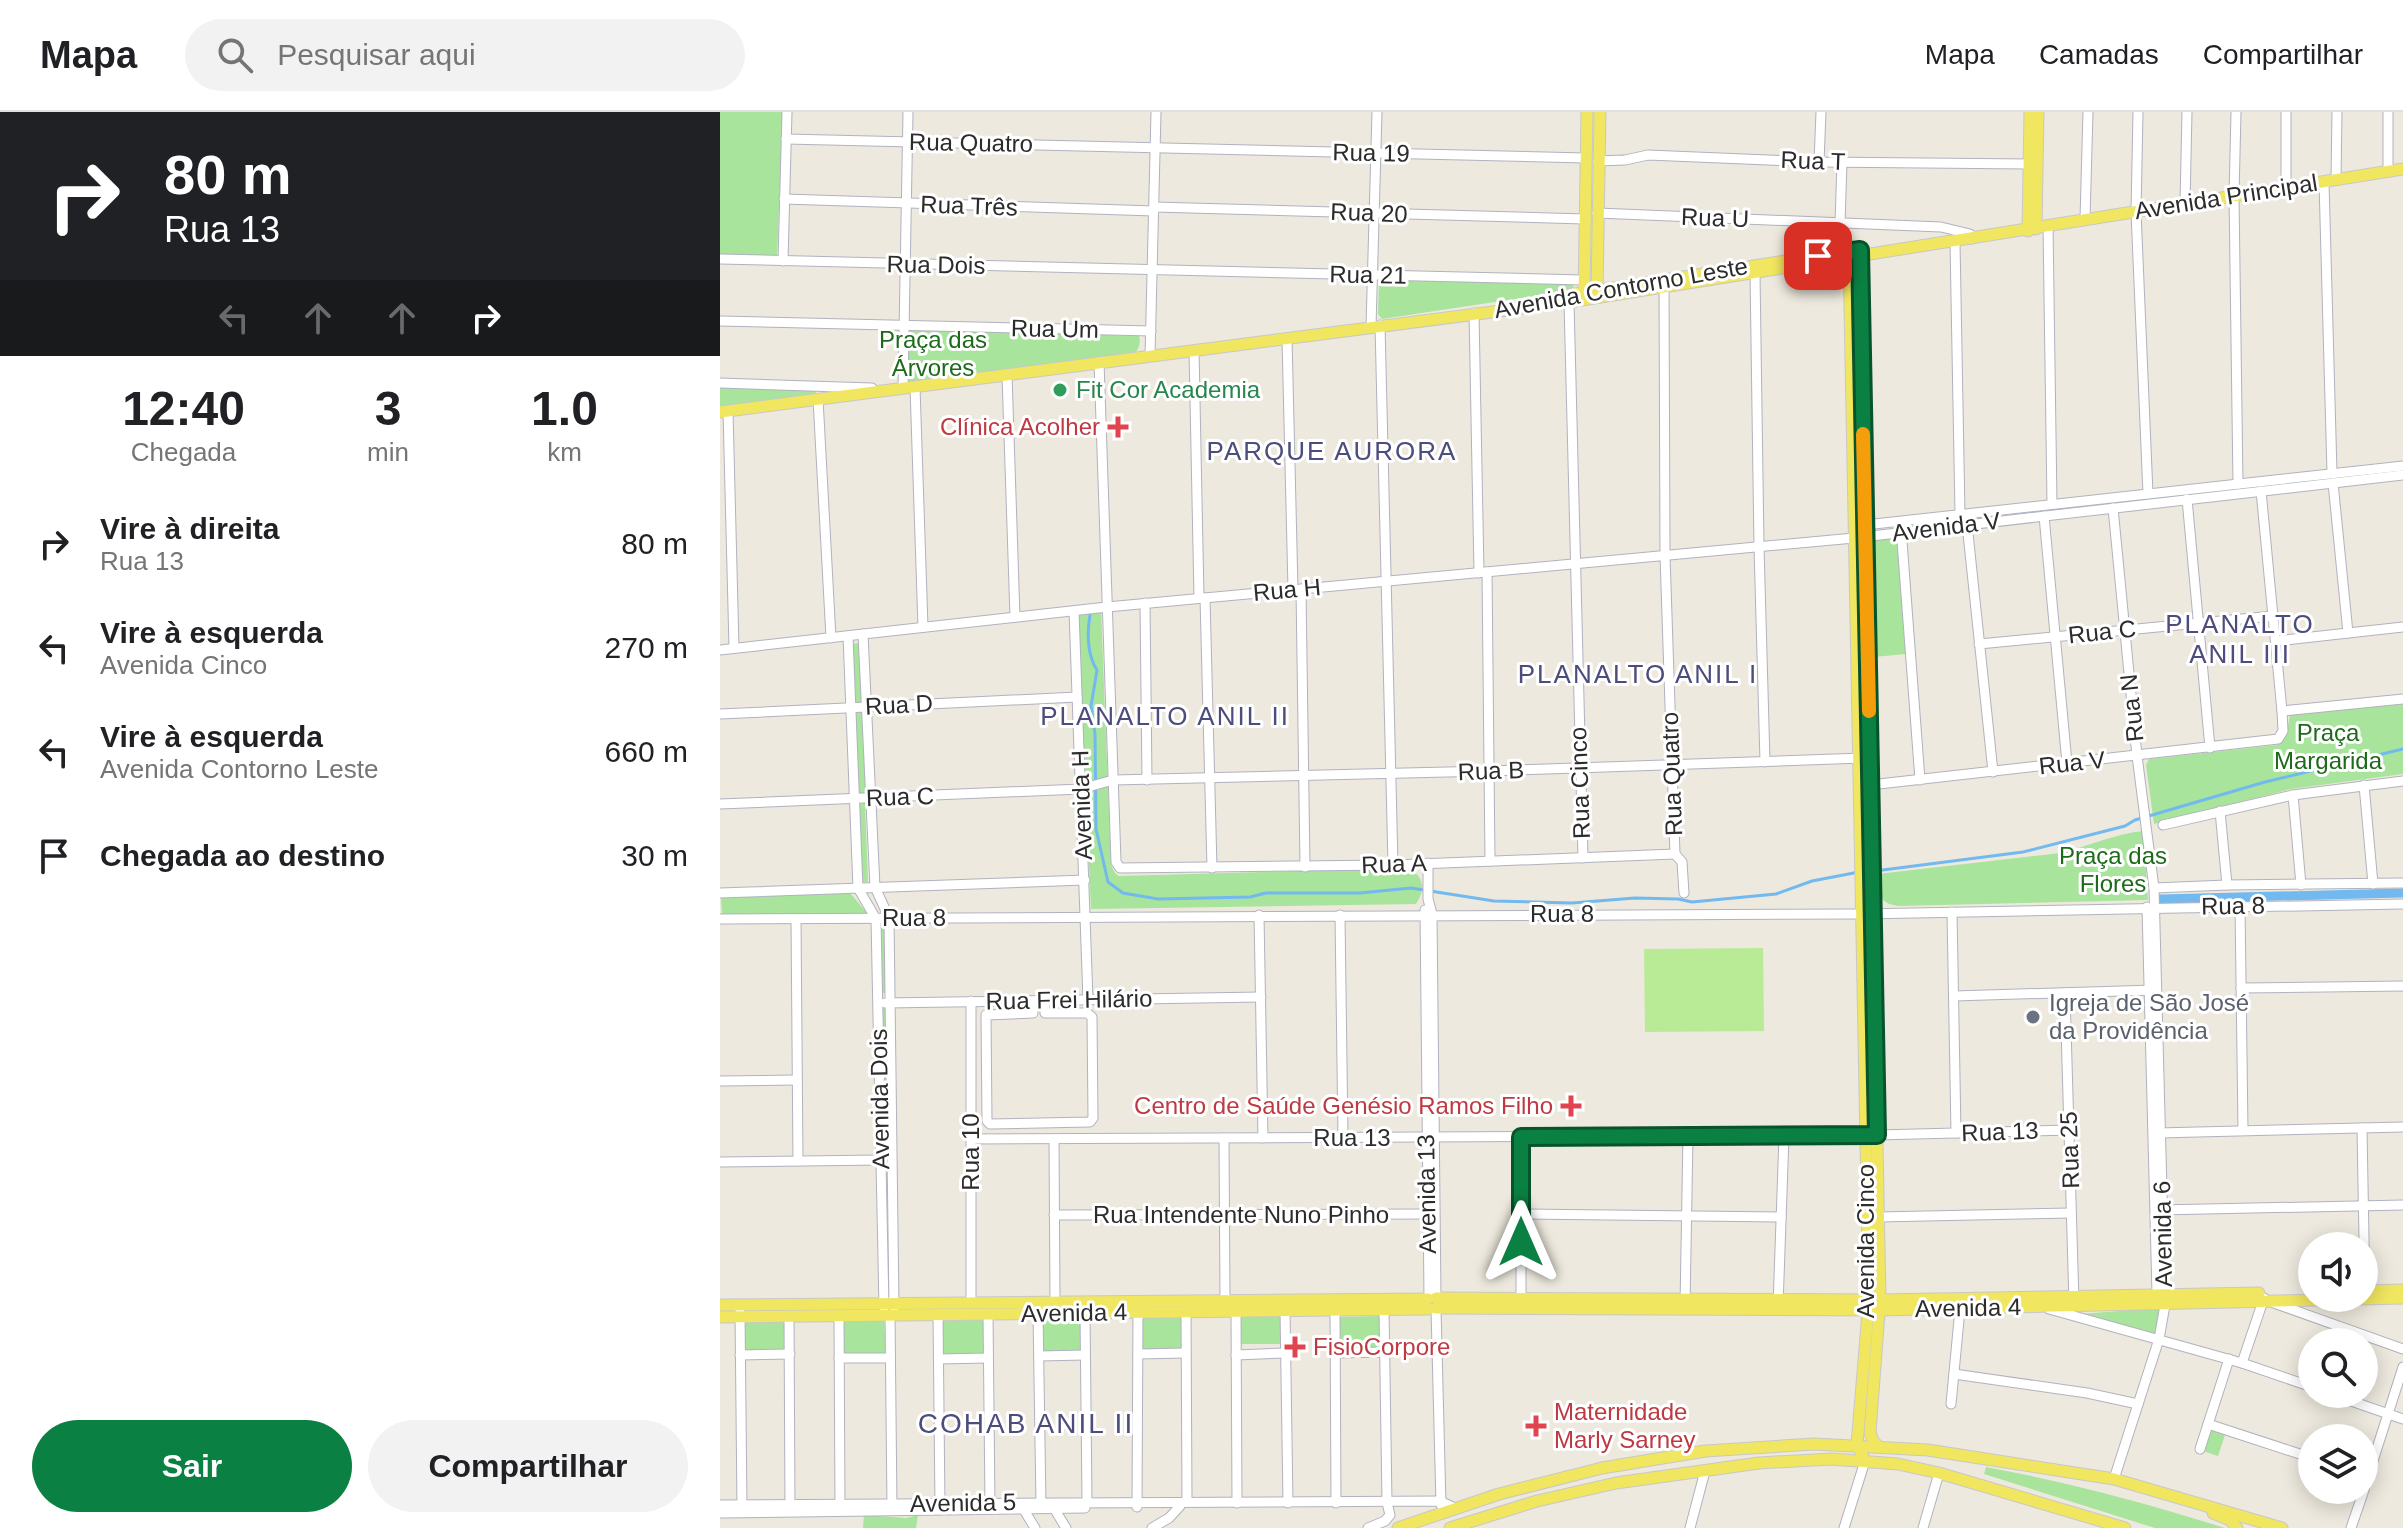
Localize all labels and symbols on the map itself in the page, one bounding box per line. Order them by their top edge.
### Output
street label: Rua Quatro [909,128,1033,157]
street label: Rua 19 [1332,138,1410,167]
street label: Rua T [1780,146,1846,175]
street label: Avenida Principal [2132,169,2319,224]
street label: Rua Três [920,190,1018,221]
street label: Rua 20 [1330,198,1408,227]
street label: Rua U [1681,203,1749,232]
pin [1784,222,1852,290]
street label: Rua Dois [886,250,986,279]
street label: Avenida Contorno Leste [1492,252,1750,323]
street label: Rua 21 [1329,260,1407,289]
street label: Rua Um [1011,314,1099,343]
park label: Praça das Árvores [879,326,987,381]
place label: Fit Cor Academia [1076,376,1261,403]
marker: Fit Cor Academia [1051,381,1069,399]
place label: Clínica Acolher [940,413,1100,440]
marker: Clínica Acolher [1107,416,1129,438]
district label: PARQUE AURORA [1207,436,1457,466]
street label: Avenida V [1890,506,2002,547]
street label: Rua H [1252,573,1322,606]
district label: PLANALTO ANIL III [2165,609,2315,669]
street label: Rua C [2067,615,2137,648]
district label: PLANALTO ANIL I [1518,659,1758,689]
street label: Rua N [2115,673,2148,743]
street label: Rua D [864,689,934,720]
district label: PLANALTO ANIL II [1040,701,1290,731]
street label: Rua Quatro [1656,712,1687,836]
park label: Praça Margarida [2274,719,2383,774]
street label: Rua Cinco [1564,727,1595,839]
street label: Rua V [2037,746,2107,779]
street label: Avenida H [1066,749,1097,861]
street label: Rua B [1457,756,1525,785]
street label: Rua C [866,782,934,811]
park label: Praça das Flores [2059,842,2167,897]
street label: Rua A [1361,849,1427,878]
street label: Rua 8 [2201,891,2265,920]
street label: Rua 8 [1530,900,1594,927]
street label: Rua 8 [882,904,946,931]
street label: Rua Frei Hilário [985,985,1153,1014]
place label: Igreja de São José da Providência [2049,989,2249,1044]
marker: Igreja de São José da Providência [2024,1008,2042,1026]
street label: Avenida Dois [865,1028,894,1170]
place label: Centro de Saúde Genésio Ramos Filho [1134,1092,1553,1119]
marker: Centro de Saúde Genésio Ramos Filho [1560,1095,1582,1117]
street label: Rua 25 [2055,1111,2084,1189]
street label: Rua 10 [957,1113,984,1191]
street label: Rua 13 [1961,1117,2039,1146]
street label: Rua 13 [1313,1124,1391,1151]
street label: Avenida 13 [1412,1134,1441,1254]
street label: Avenida Cinco [1852,1164,1879,1318]
street label: Avenida 6 [2148,1181,2177,1287]
position arrow [1479,1200,1563,1284]
street label: Rua Intendente Nuno Pinho [1093,1201,1389,1228]
street label: Avenida 4 [1915,1293,2021,1322]
street label: Avenida 4 [1021,1298,1127,1327]
place label: FisioCorpore [1313,1333,1450,1360]
marker: FisioCorpore [1284,1336,1306,1358]
place label: Maternidade Marly Sarney [1554,1398,1695,1453]
district label: COHAB ANIL II [918,1408,1134,1439]
marker: Maternidade Marly Sarney [1525,1415,1547,1437]
street label: Avenida 5 [910,1488,1016,1517]

